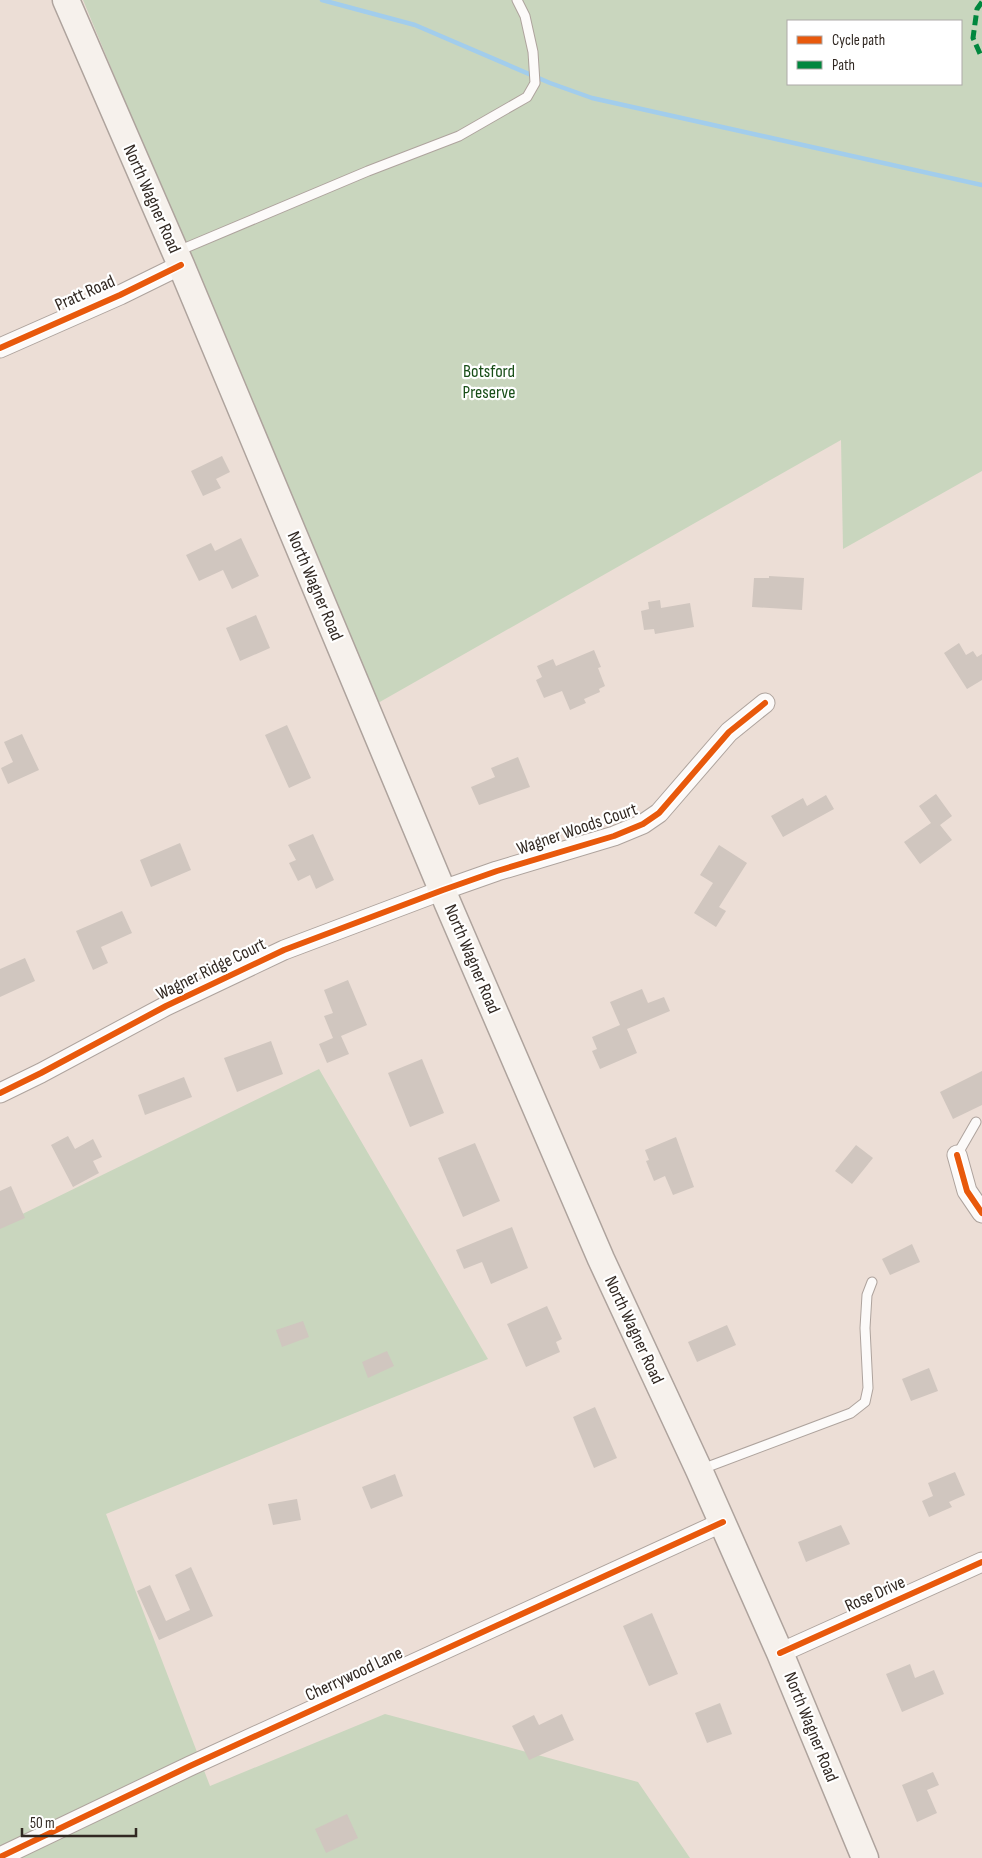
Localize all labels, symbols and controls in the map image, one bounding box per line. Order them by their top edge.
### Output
legend [787,20,962,85]
text: Cycle path [832,31,885,50]
text: Path [832,56,855,75]
street label: North Wagner Road [119,142,185,256]
street label: Pratt Road [52,271,118,315]
park label: Botsford Preserve [463,361,515,403]
street label: North Wagner Road [283,528,347,644]
street label: Wagner Woods Court [514,798,640,859]
street label: North Wagner Road [440,901,504,1017]
street label: Wagner Ridge Court [153,933,270,1005]
street label: North Wagner Road [600,1273,668,1387]
street label: Rose Drive [842,1571,908,1617]
street label: Cherrywood Lane [302,1642,406,1706]
street label: North Wagner Road [779,1669,843,1785]
scale bar [22,1806,136,1838]
text: 50 m [30,1814,55,1833]

